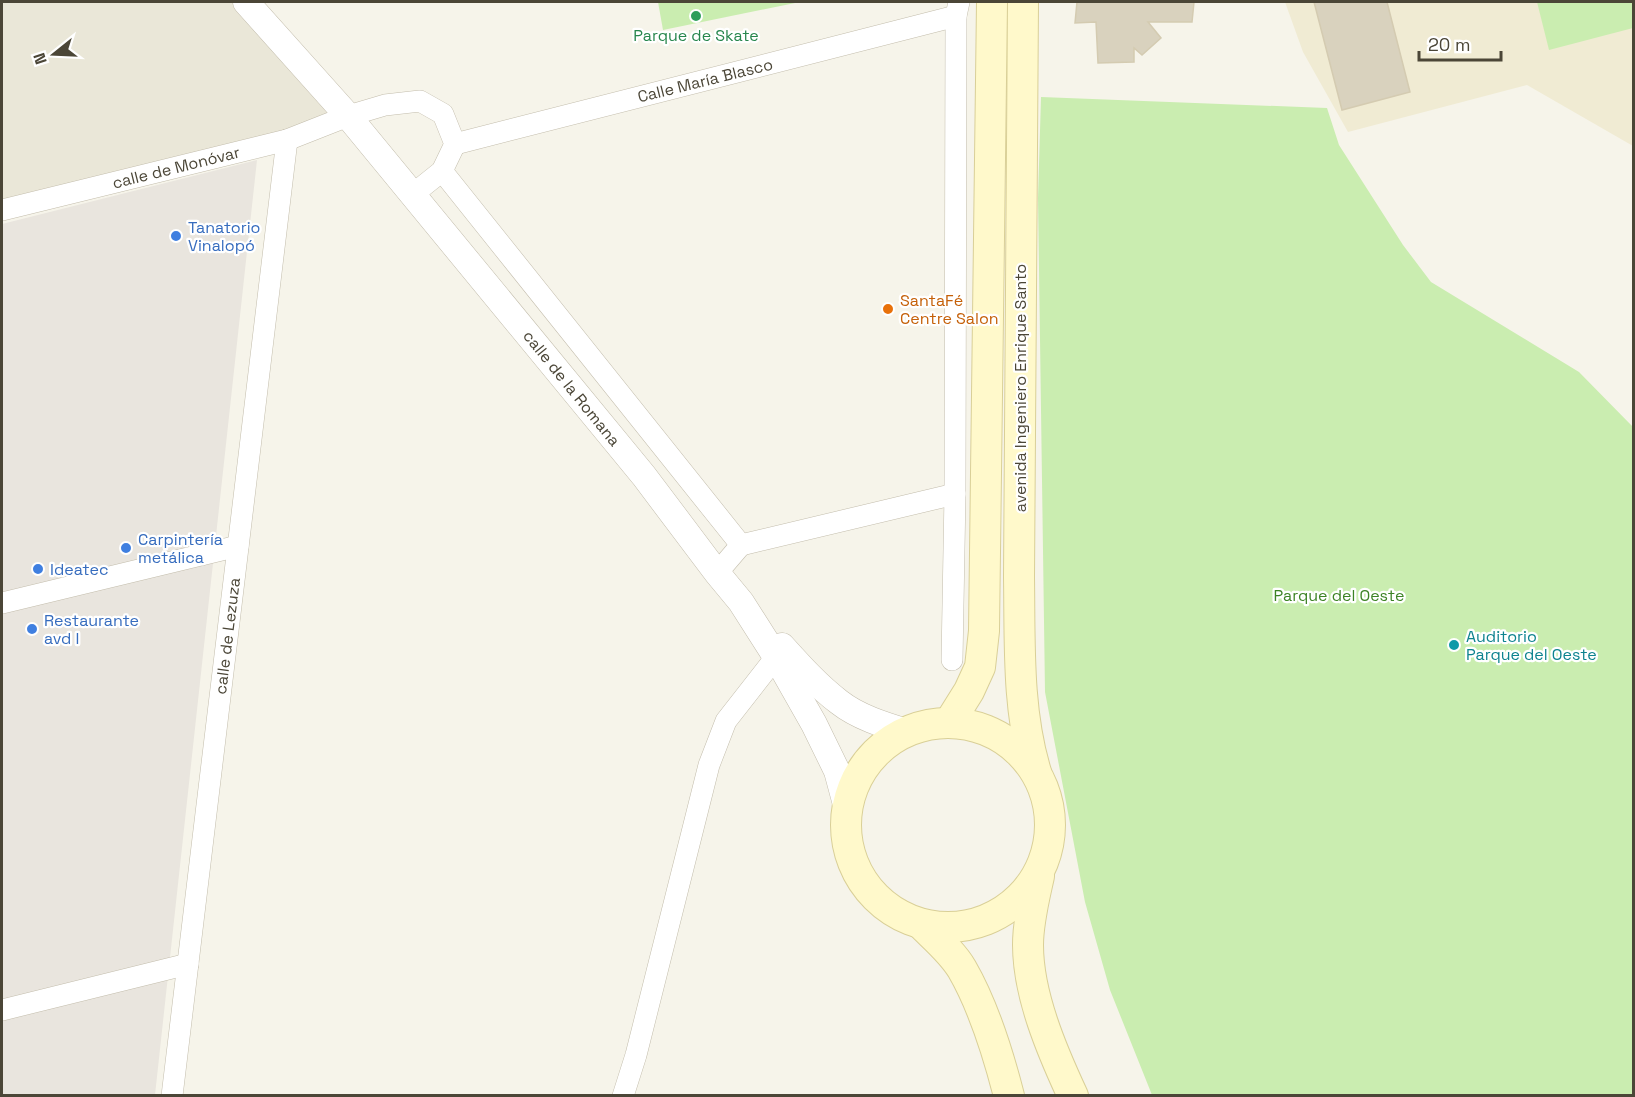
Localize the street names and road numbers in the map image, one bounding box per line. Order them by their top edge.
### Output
street label: Calle María Blasco [635,54,775,107]
street label: calle de Monóvar [110,141,242,193]
street label: avenida Ingeniero Enrique Santo [1010,264,1031,512]
street label: calle de la Romana [518,326,625,451]
street label: calle de Lezuza [210,576,245,696]

